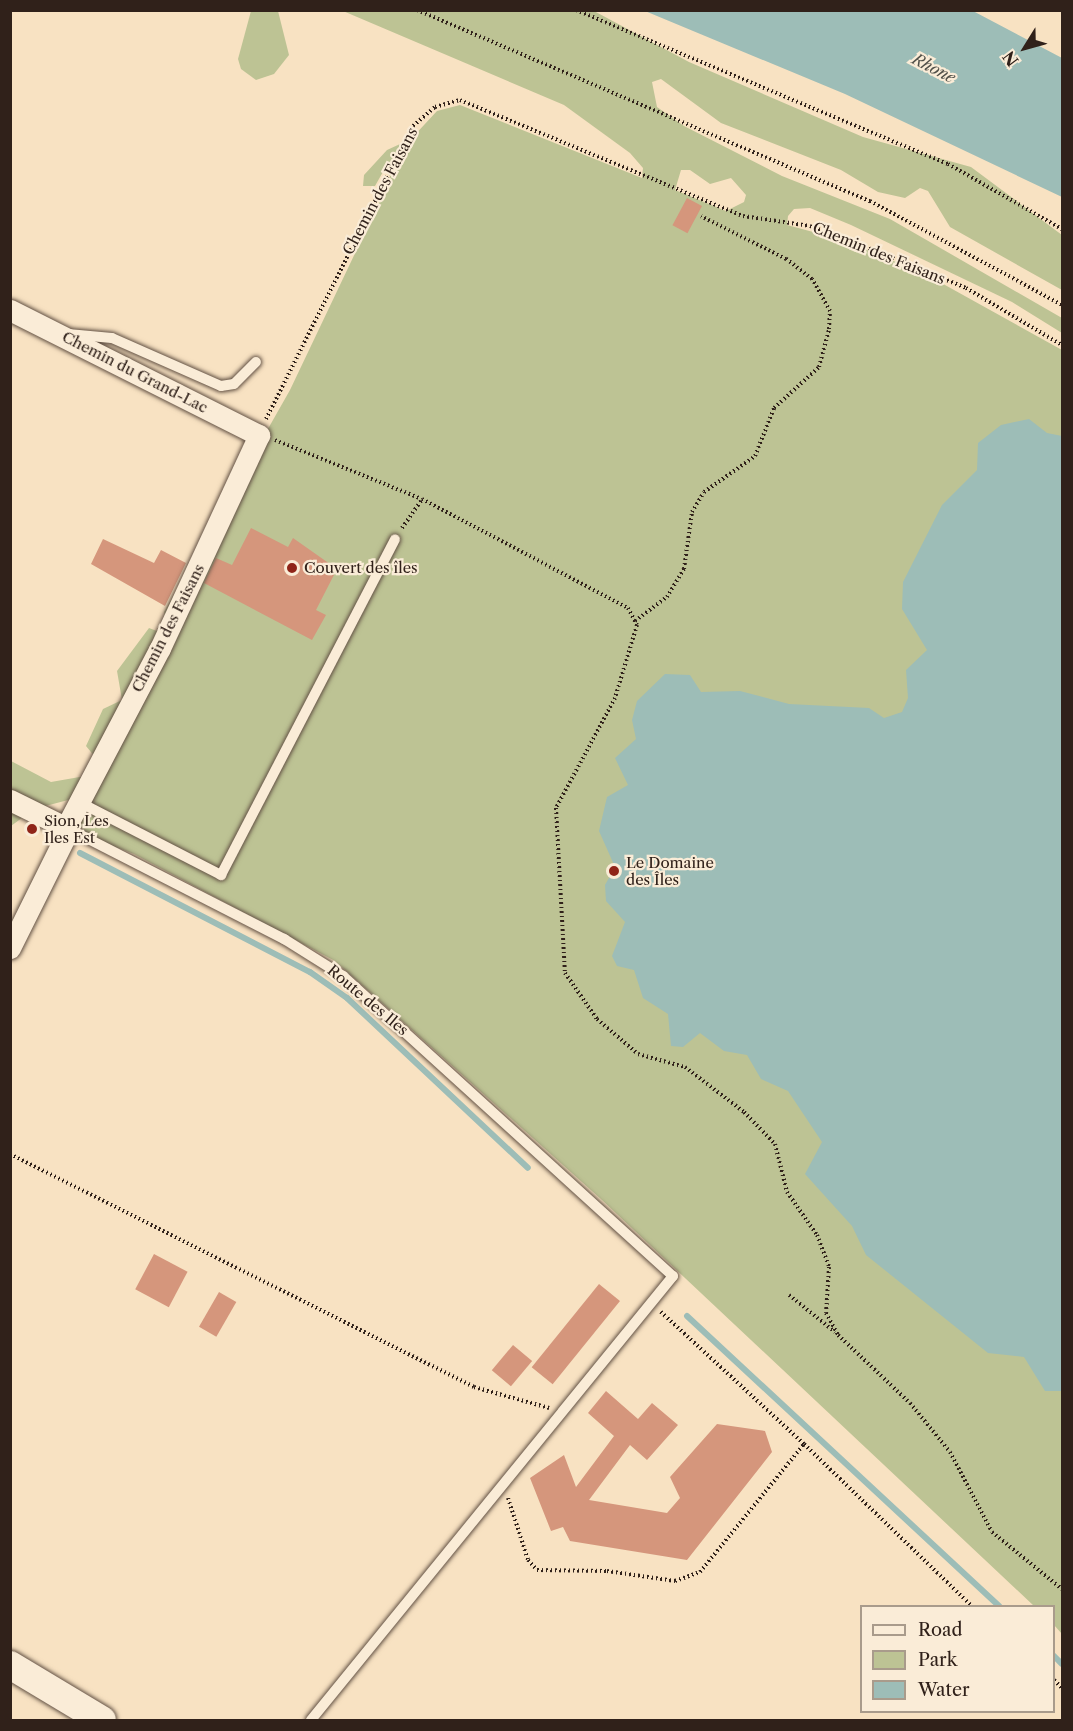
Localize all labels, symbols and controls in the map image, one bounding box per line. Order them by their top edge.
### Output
north arrow [995,18,1055,78]
text: N [998,47,1023,70]
water label: Rhone [909,49,959,87]
street label: Chemin des Faisans [339,124,421,258]
street label: Chemin des Faisans [810,218,948,288]
street label: Chemin du Grand-Lac [59,327,211,417]
place label: Couvert des îles [304,559,418,577]
street label: Chemin des Faisans [128,561,208,695]
marker: Couvert des îles [285,561,299,575]
place label: Sion, Les Iles Est [44,811,109,846]
marker: Sion, Les Iles Est [25,822,39,836]
place label: Le Domaine des Îles [626,853,714,888]
marker: Le Domaine des Îles [607,864,621,878]
street label: Route des Iles [324,961,412,1039]
legend [860,1605,1055,1713]
text: Road [918,1619,963,1641]
text: Park [918,1649,957,1671]
text: Water [918,1679,970,1701]

